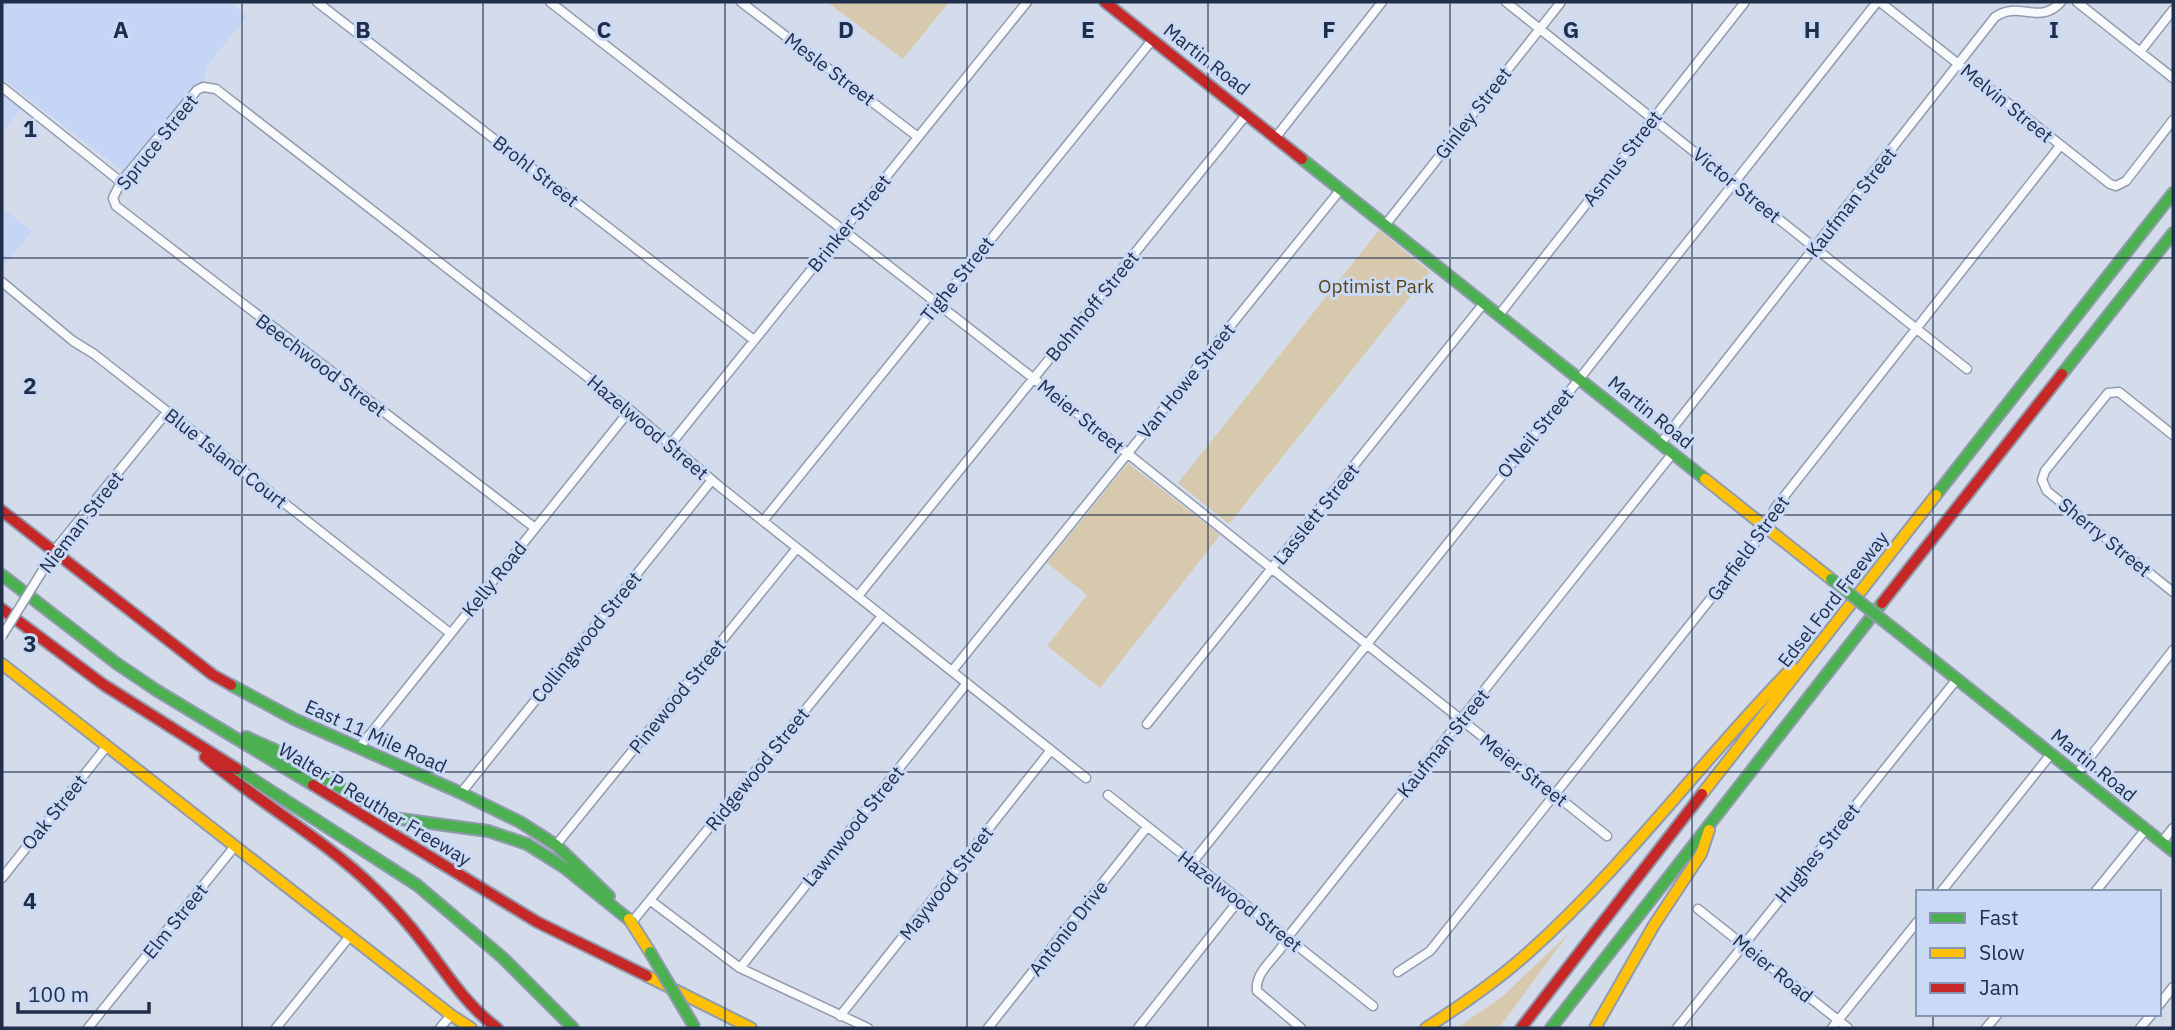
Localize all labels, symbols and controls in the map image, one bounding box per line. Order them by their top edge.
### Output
text: A [113,14,129,44]
text: B [355,14,371,44]
text: C [597,14,612,44]
text: D [838,14,854,44]
text: E [1081,14,1095,44]
text: F [1322,14,1336,44]
text: G [1563,14,1579,44]
text: H [1804,14,1820,44]
text: I [2049,14,2059,44]
street label: Martin Road [1159,18,1255,100]
street label: Mesle Street [780,27,880,111]
street label: Melvin Street [1956,58,2058,148]
street label: Ginley Street [1430,62,1516,164]
street label: Spruce Street [111,89,203,195]
street label: Asmus Street [1577,105,1667,211]
text: 1 [23,113,37,143]
street label: Brohl Street [488,130,584,212]
street label: Victor Street [1688,142,1786,228]
street label: Kaufman Street [1801,142,1901,262]
street label: Brinker Street [802,169,896,277]
street label: Tighe Street [915,231,999,327]
street label: Bohnhoff Street [1040,246,1144,366]
park label: Optimist Park [1318,274,1434,298]
street label: Beechwood Street [251,308,391,422]
street label: Van Howe Street [1132,318,1240,444]
street label: Hazelwood Street [582,369,714,485]
text: 2 [23,370,37,400]
street label: Martin Road [1603,370,1699,454]
street label: Meier Street [1033,374,1129,458]
street label: O'Neil Street [1492,383,1578,483]
street label: Blue Island Court [160,403,292,513]
street label: Lasslett Street [1268,458,1364,570]
street label: Nieman Street [34,466,128,578]
street label: Garfield Street [1702,491,1794,605]
street label: Sherry Street [2054,492,2156,582]
street label: Edsel Ford Freeway [1772,526,1894,672]
street label: Kelly Road [456,537,532,621]
street label: Collingwood Street [526,567,646,707]
text: 3 [23,628,37,658]
street label: Pinewood Street [623,634,731,758]
street label: Kaufman Street [1392,684,1494,802]
street label: East 11 Mile Road [301,694,451,778]
street label: Ridgewood Street [700,703,814,835]
street label: Martin Road [2046,723,2142,807]
street label: Meier Street [1475,728,1573,812]
street label: Walter P Reuther Freeway [274,737,476,871]
street label: Lawnwood Street [797,761,909,891]
street label: Oak Street [16,769,92,855]
street label: Hughes Street [1769,798,1865,908]
street label: Maywood Street [894,821,998,945]
street label: Hazelwood Street [1173,845,1307,957]
street label: Antonio Drive [1023,875,1113,981]
street label: Elm Street [138,879,212,963]
text: 4 [23,885,37,915]
legend [1916,890,2161,1016]
text: Fast [1979,903,2019,931]
street label: Meier Road [1728,928,1818,1008]
text: Slow [1979,938,2025,966]
scale bar [18,970,149,1014]
text: Jam [1979,973,2019,1001]
text: 100 m [28,980,89,1008]

